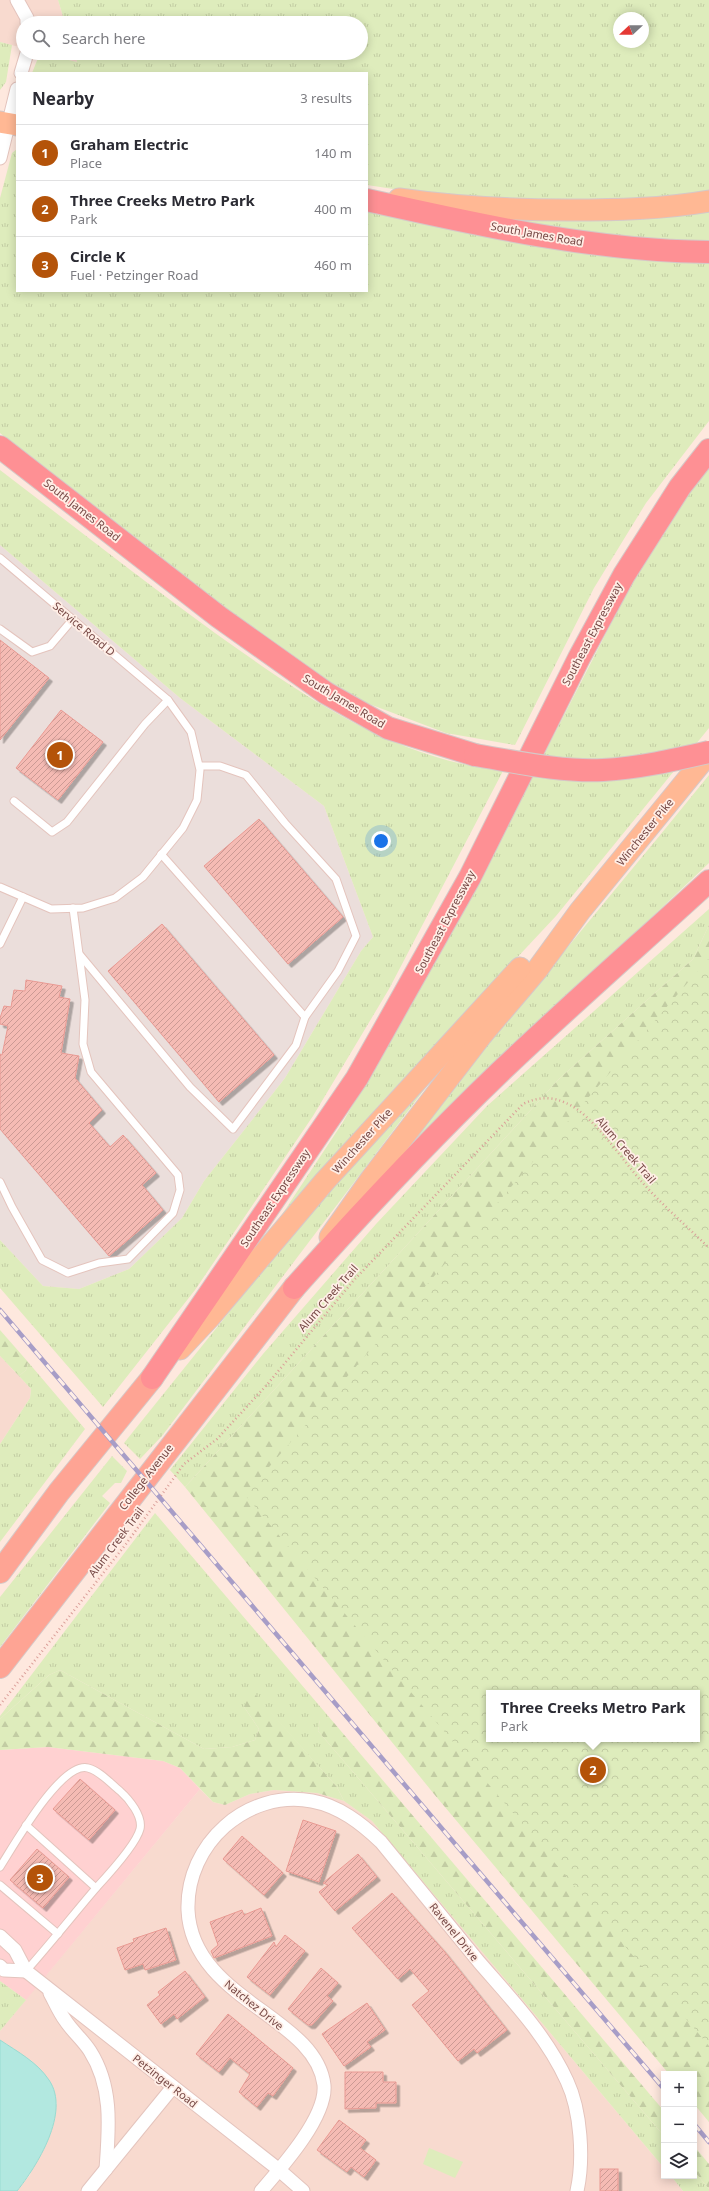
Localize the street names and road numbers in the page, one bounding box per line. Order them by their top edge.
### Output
street label: South James Road [490,218,584,249]
street label: South James Road [41,475,124,544]
street label: Southeast Expressway [558,579,625,688]
street label: Service Road D [50,598,119,659]
street label: South James Road [300,670,388,731]
street label: Winchester Pike [613,795,676,868]
street label: Southeast Expressway [411,867,478,976]
street label: Winchester Pike [328,1105,395,1176]
street label: Alum Creek Trail [593,1113,660,1186]
street label: Southeast Expressway [236,1146,313,1250]
street label: Alum Creek Trail [294,1261,361,1334]
street label: College Avenue [115,1441,176,1513]
street label: Alum Creek Trail [84,1504,147,1580]
street label: Ravenel Drive [426,1899,482,1964]
street label: Natchez Drive [222,1976,287,2033]
street label: Petzinger Road [130,2051,201,2111]

